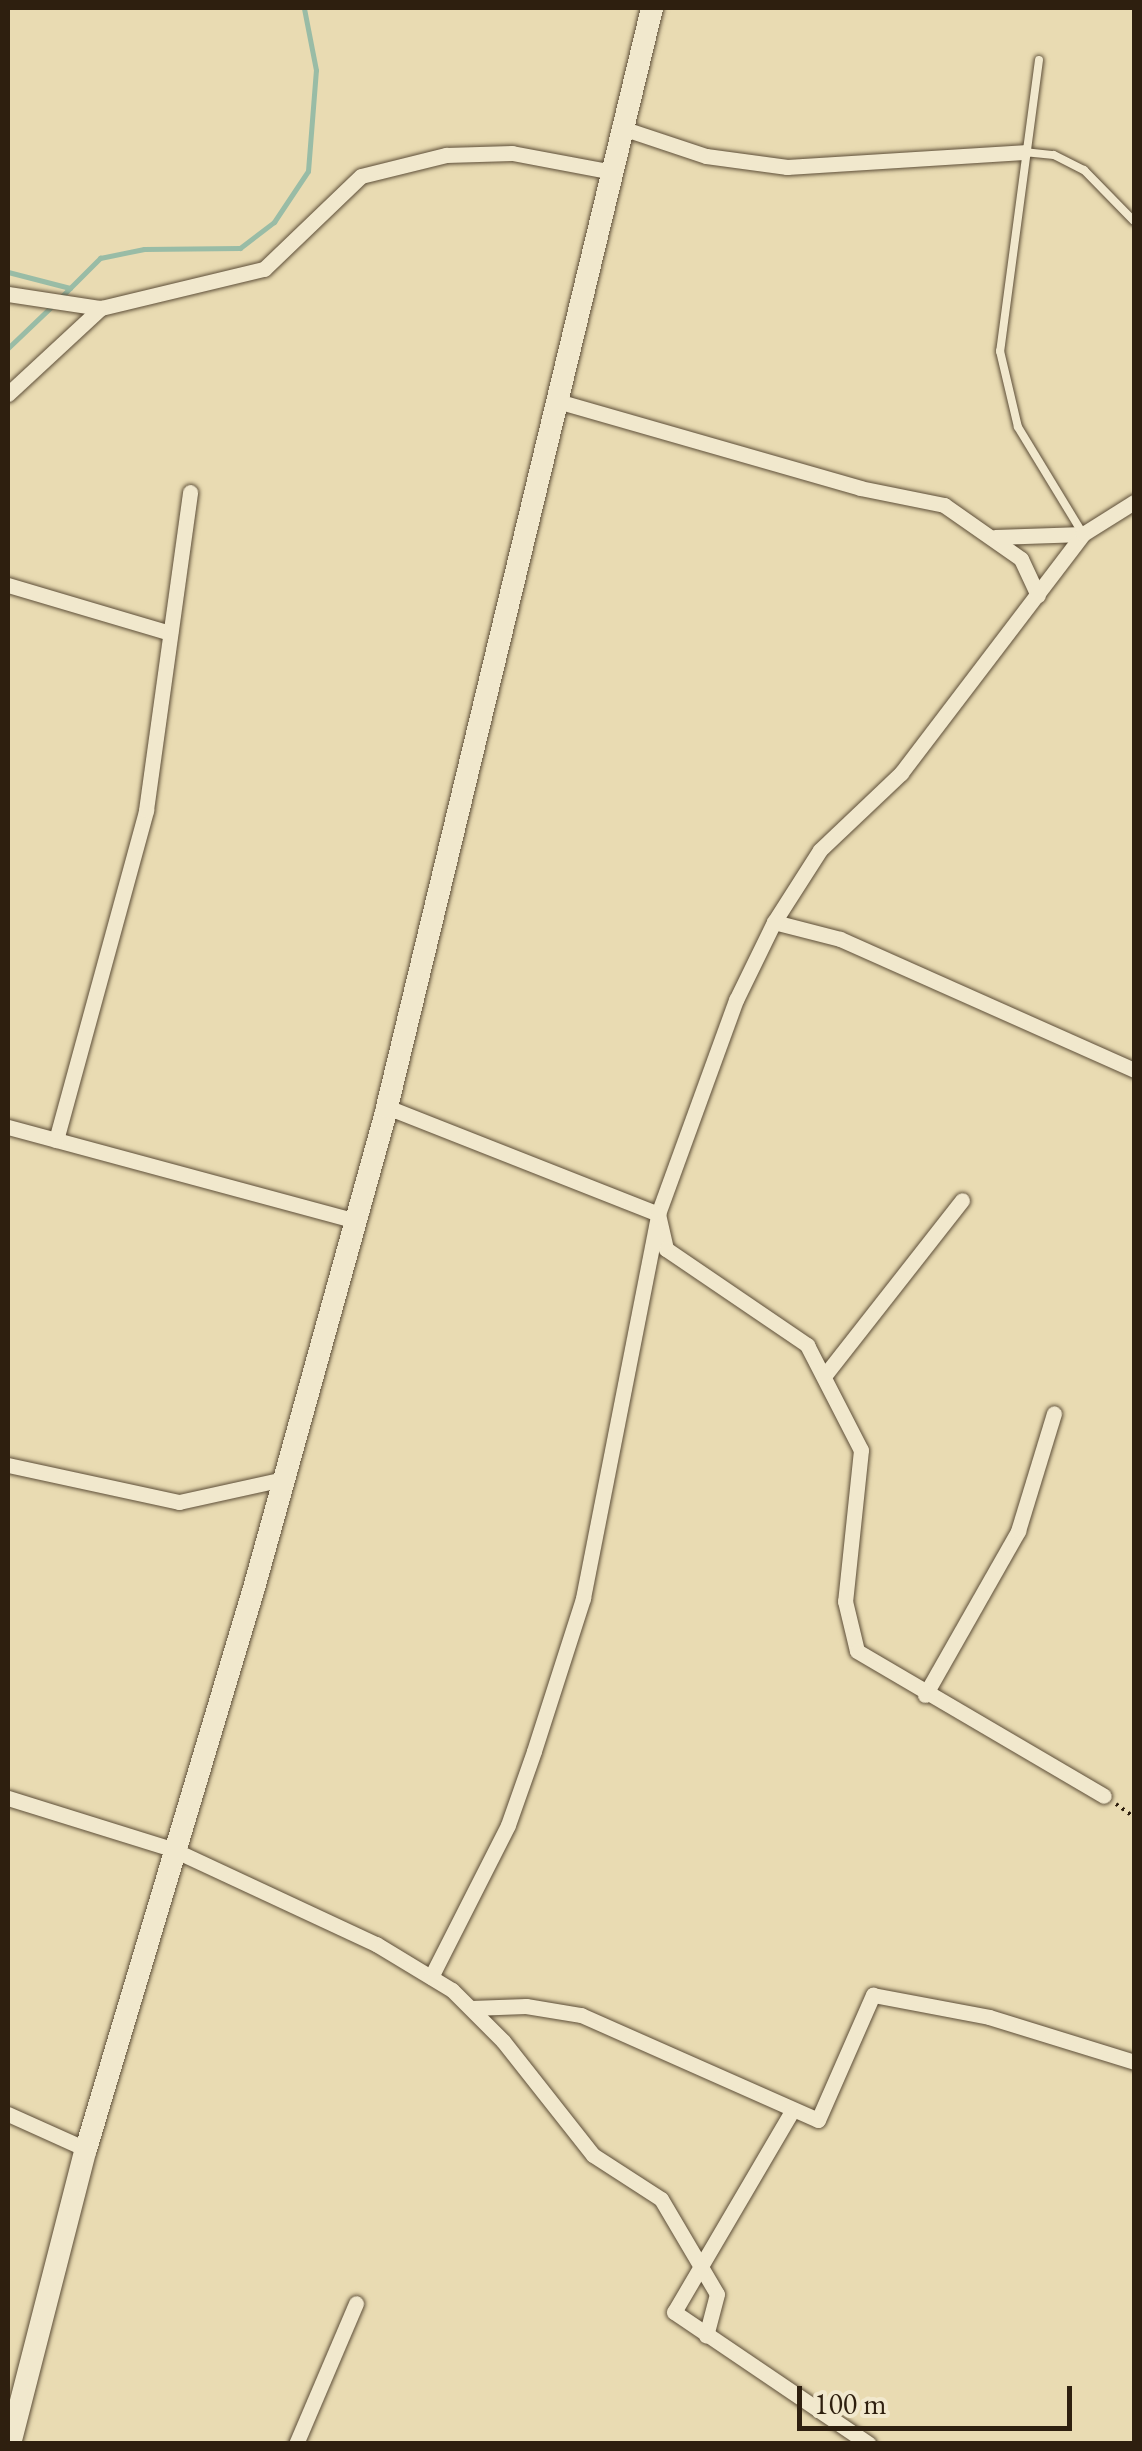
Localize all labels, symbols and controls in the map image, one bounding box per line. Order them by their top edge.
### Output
scale bar [802,2366,1077,2428]
text: 100 m [814,2384,887,2423]

